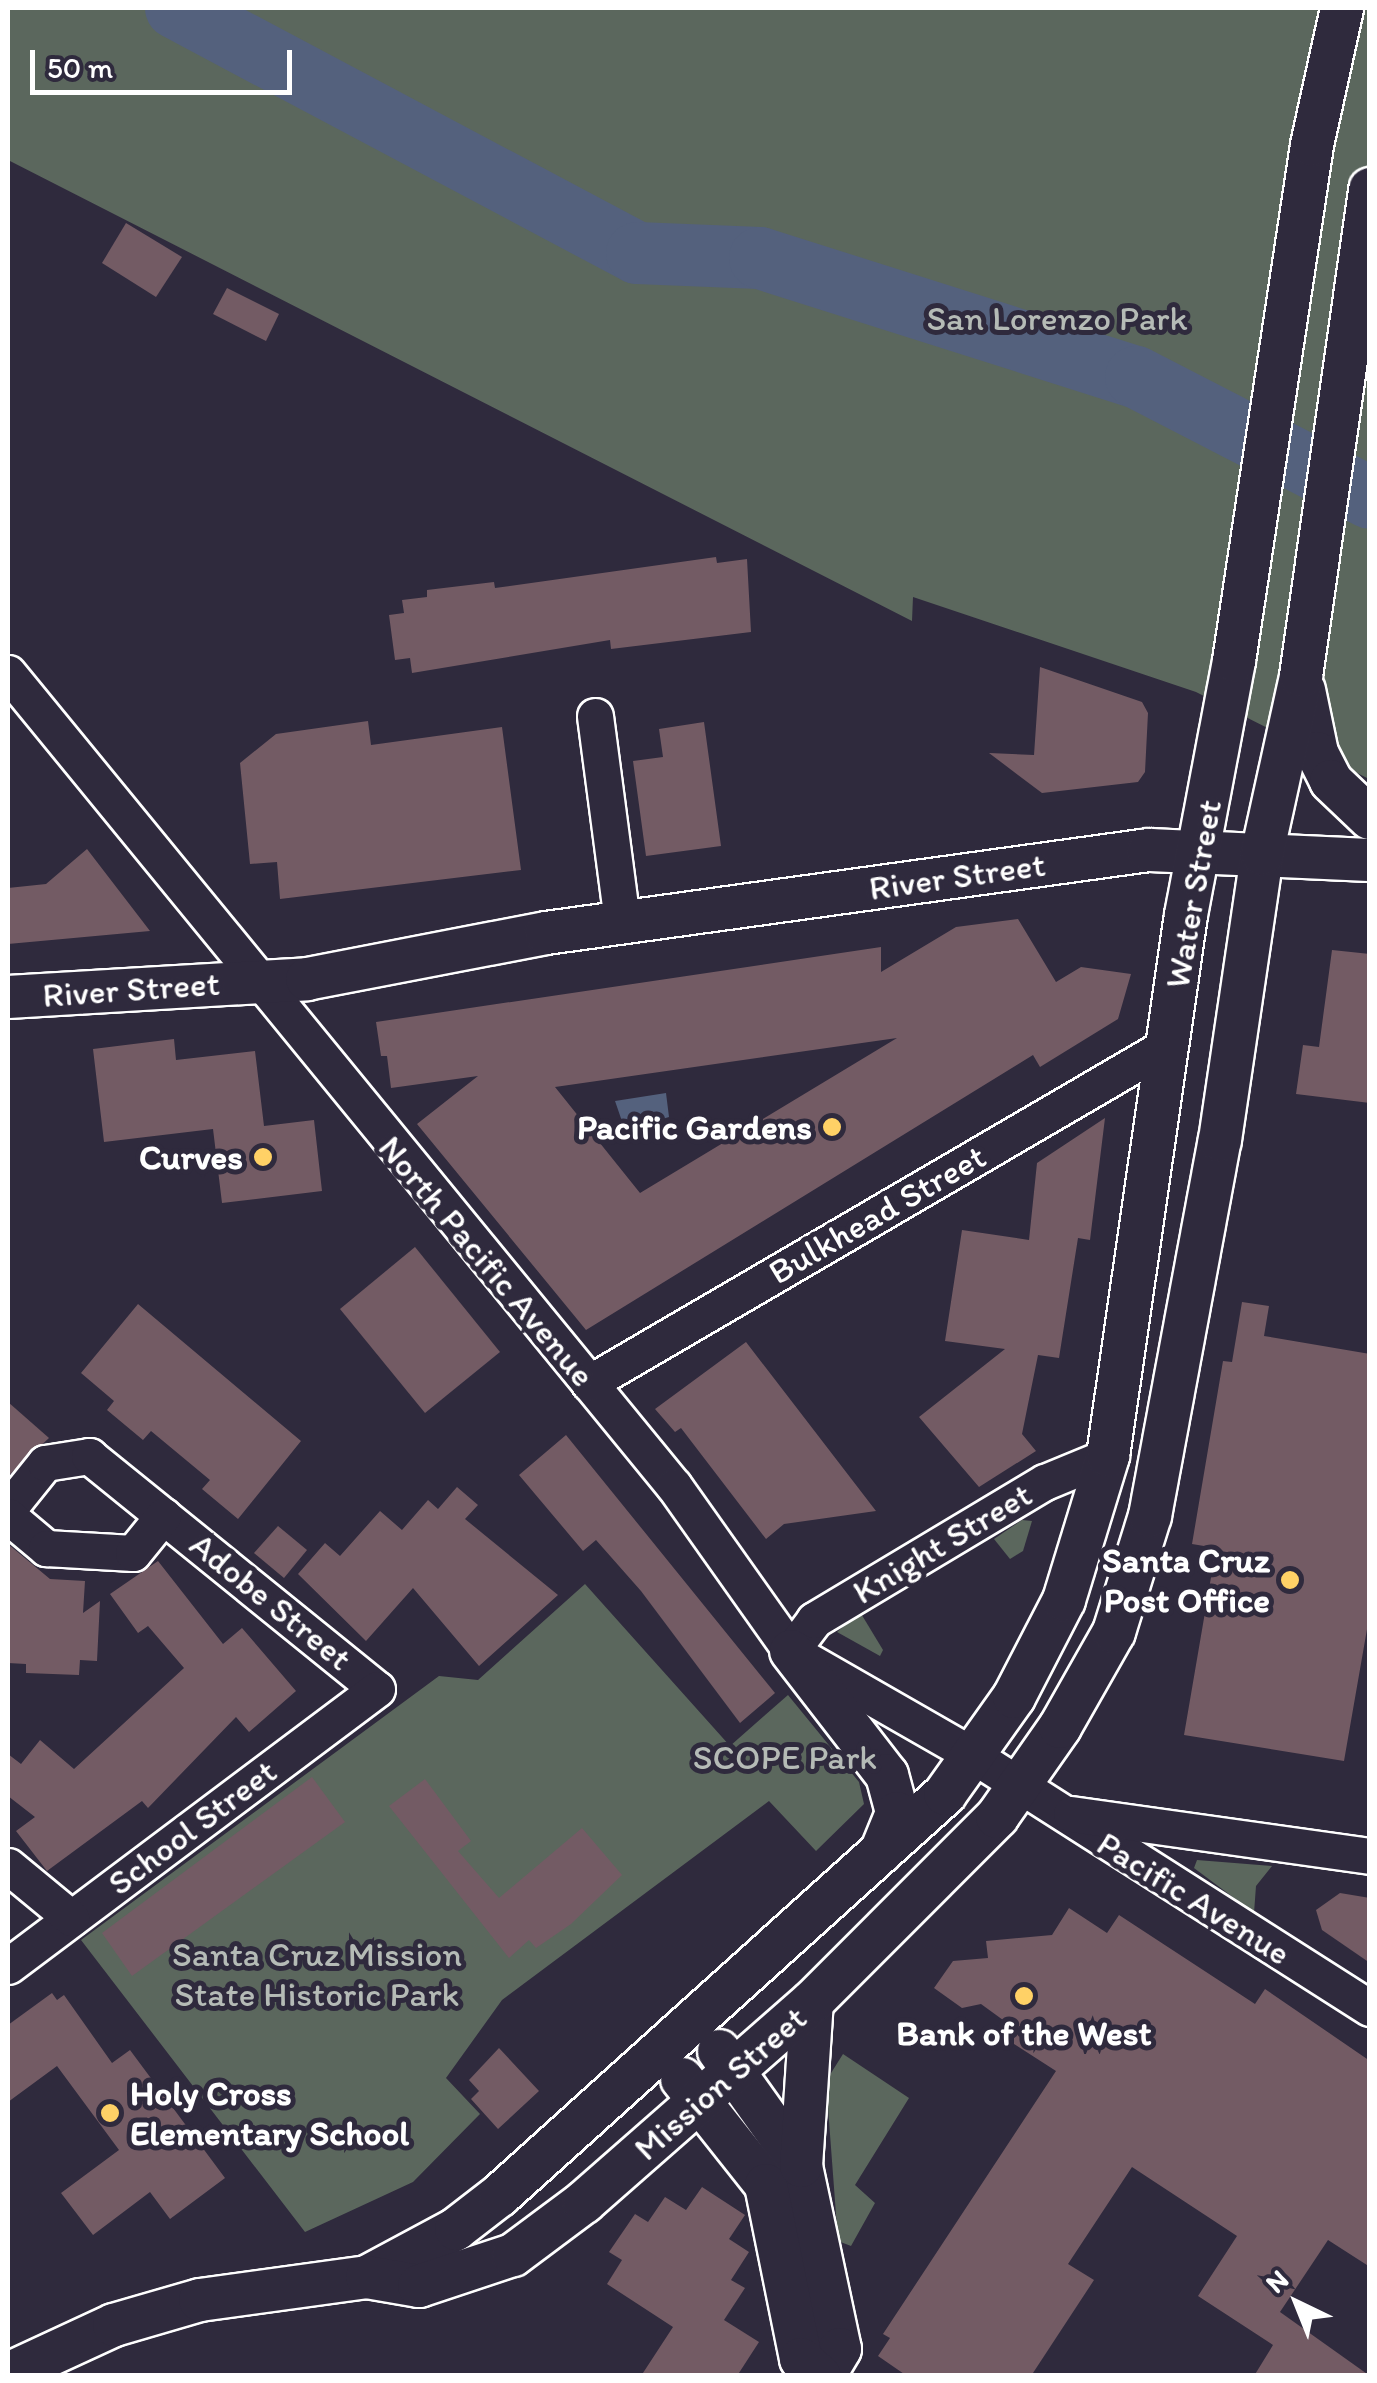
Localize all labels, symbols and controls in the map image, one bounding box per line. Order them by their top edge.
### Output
scale bar [35,30,298,92]
text: 50 m [47,49,113,86]
park label: San Lorenzo Park [926,297,1188,339]
street label: Water Street [1156,797,1230,991]
street label: River Street [867,843,1047,909]
street label: River Street [41,962,221,1016]
place label: Pacific Gardens [576,1106,812,1148]
marker: Pacific Gardens [821,1116,843,1138]
street label: North Pacific Avenue [370,1128,604,1394]
street label: Bulkhead Street [761,1135,993,1293]
place label: Curves [139,1136,243,1178]
marker: Curves [252,1146,274,1168]
street label: Knight Street [845,1473,1039,1613]
street label: Adobe Street [182,1523,360,1679]
place label: Santa Cruz Post Office [1103,1539,1270,1621]
marker: Santa Cruz Post Office [1279,1569,1301,1591]
park label: SCOPE Park [693,1736,877,1778]
street label: School Street [100,1750,284,1904]
street label: Pacific Avenue [1090,1822,1298,1974]
park label: Santa Cruz Mission State Historic Park [172,1933,462,2015]
marker: Bank of the West [1013,1985,1035,2007]
street label: Mission Street [625,1997,815,2169]
place label: Bank of the West [897,2012,1151,2054]
place label: Holy Cross Elementary School [130,2072,409,2154]
marker: Holy Cross Elementary School [99,2102,121,2124]
north arrow [1247,2253,1347,2353]
text: N [1258,2262,1295,2300]

